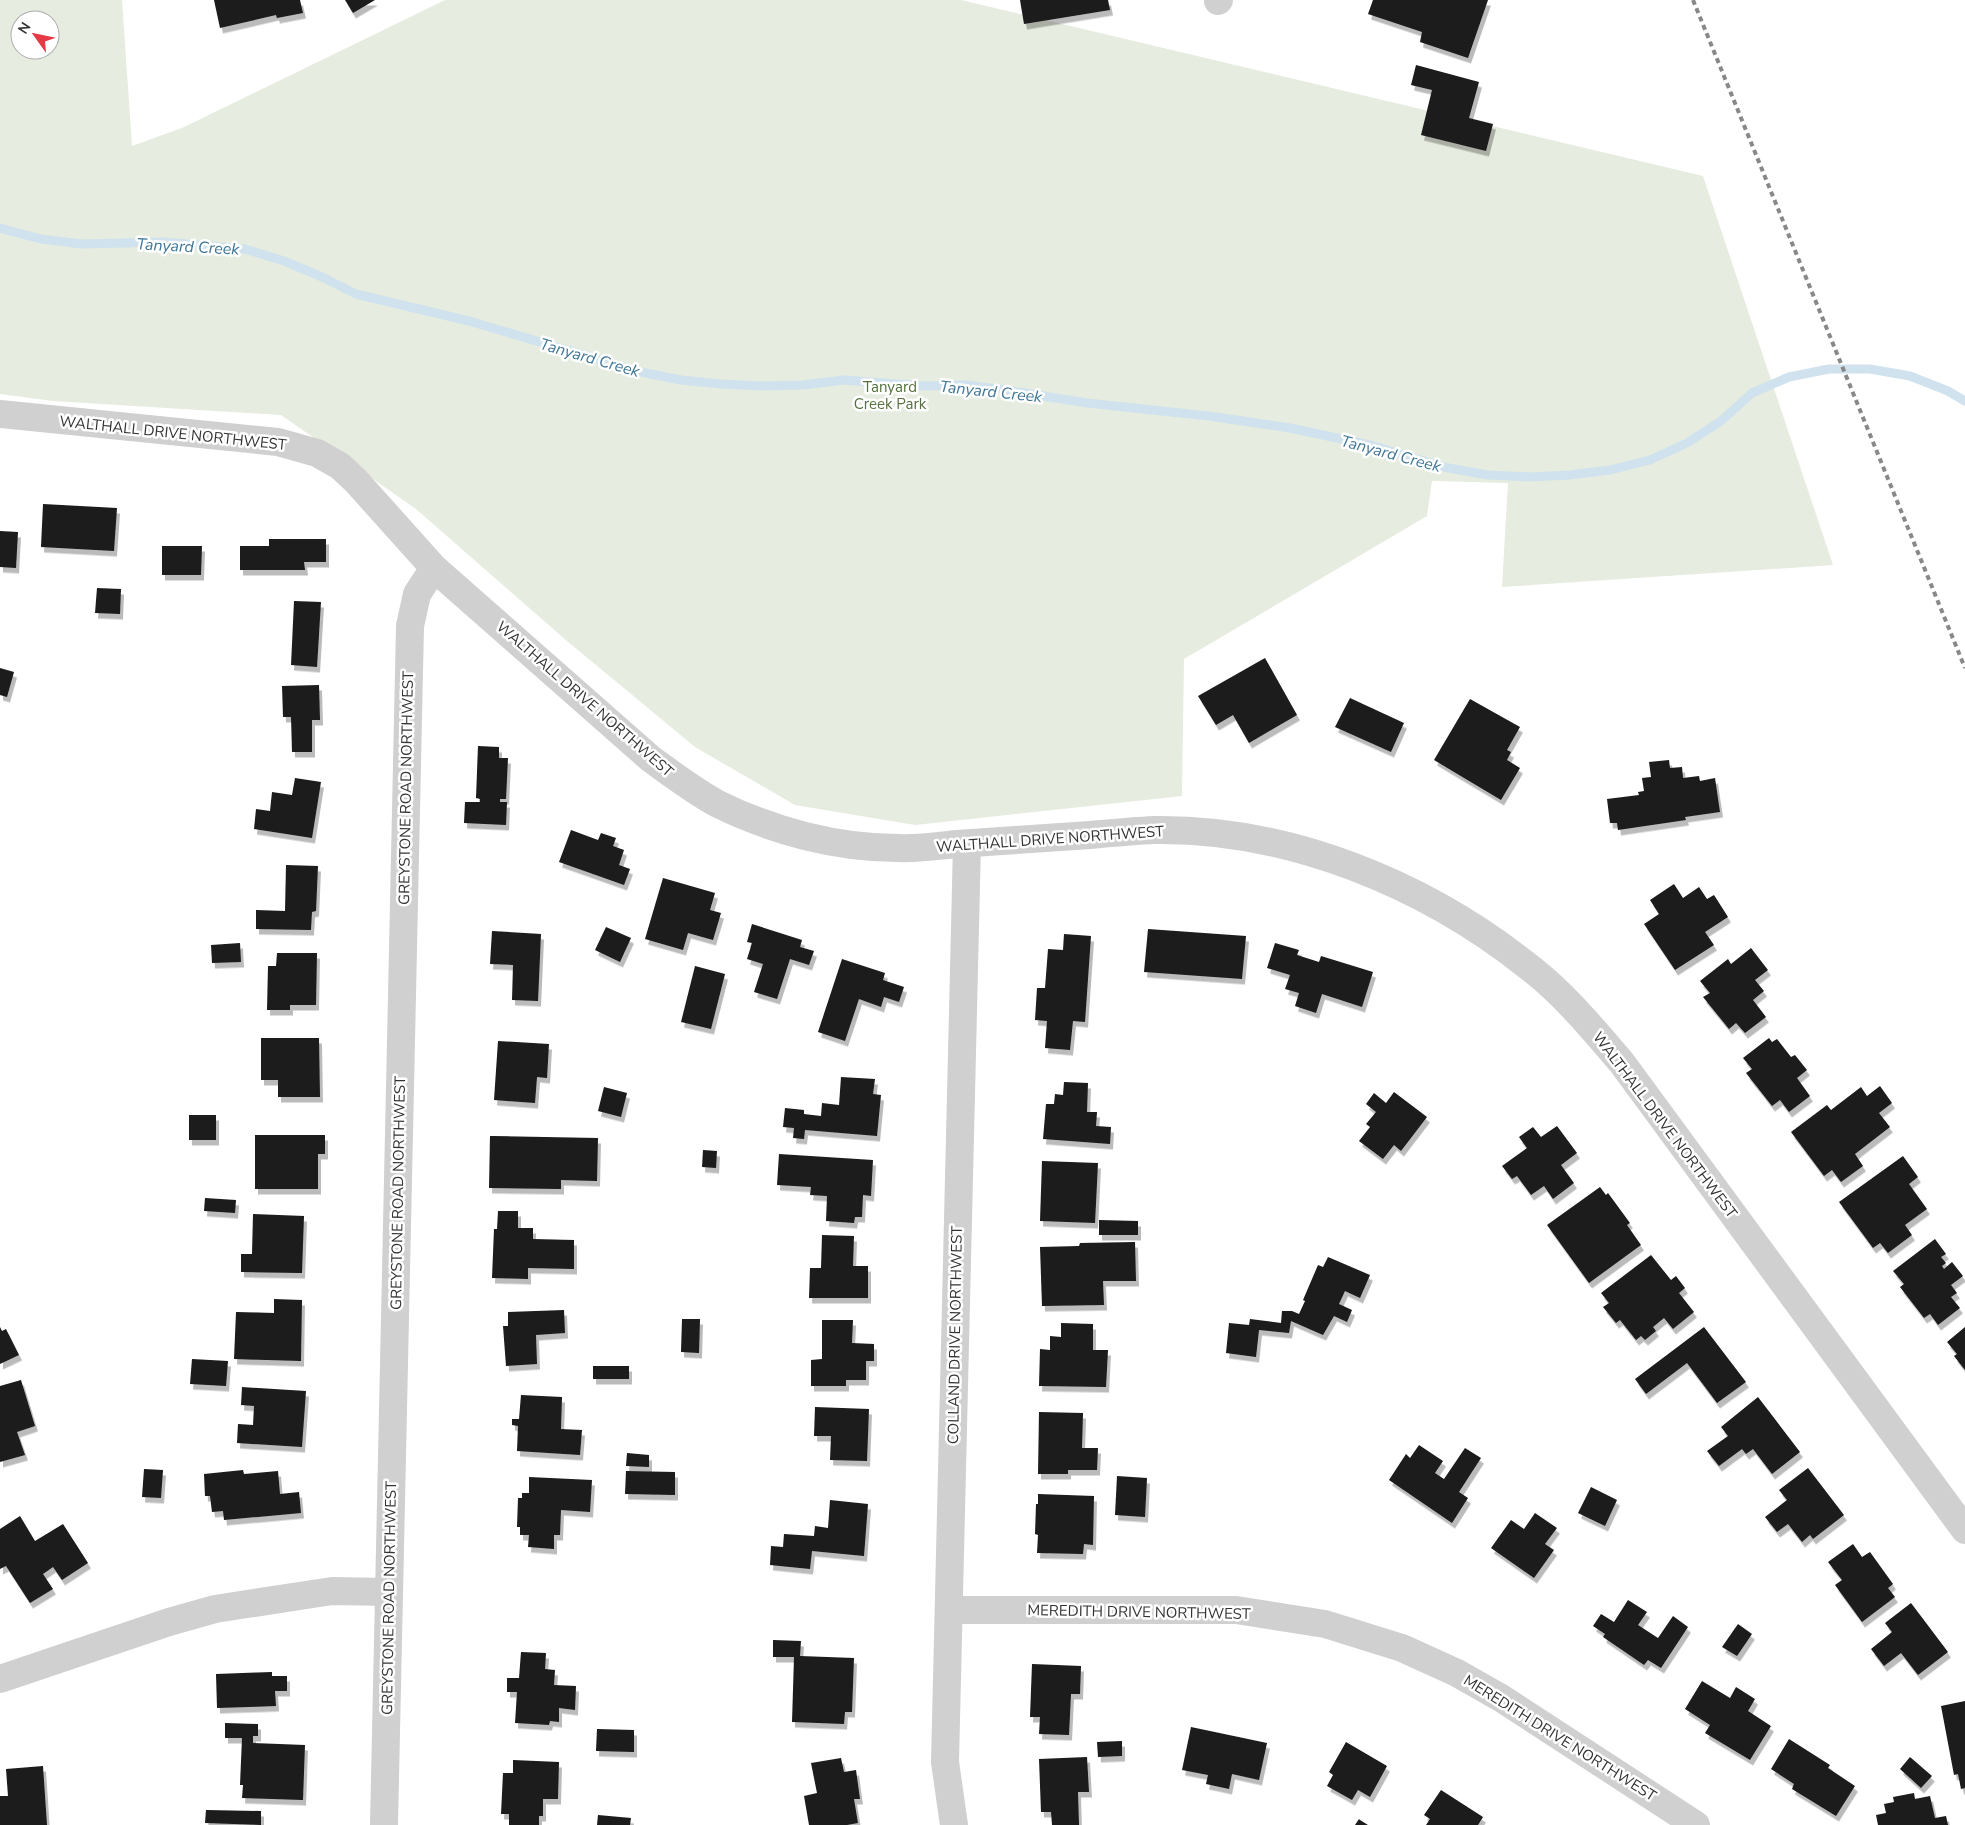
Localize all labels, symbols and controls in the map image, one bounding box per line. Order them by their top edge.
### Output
north arrow [10,10,60,60]
text: N [14,19,35,38]
water label: Tanyard Creek [136,233,241,261]
water label: Tanyard Creek [537,333,643,383]
water label: Tanyard Creek [939,376,1044,408]
park label: Tanyard Creek Park [854,377,927,414]
street label: WALTHALL DRIVE NORTHWEST [58,411,288,455]
water label: Tanyard Creek [1338,430,1444,478]
street label: WALTHALL DRIVE NORTHWEST [492,617,678,781]
street label: GREYSTONE ROAD NORTHWEST [394,671,418,905]
street label: WALTHALL DRIVE NORTHWEST [935,821,1165,857]
street label: WALTHALL DRIVE NORTHWEST [1588,1028,1742,1222]
street label: GREYSTONE ROAD NORTHWEST [386,1076,410,1310]
street label: COLLAND DRIVE NORTHWEST [943,1226,967,1444]
street label: GREYSTONE ROAD NORTHWEST [377,1481,401,1715]
street label: MEREDITH DRIVE NORTHWEST [1027,1600,1251,1624]
street label: MEREDITH DRIVE NORTHWEST [1460,1670,1660,1806]

